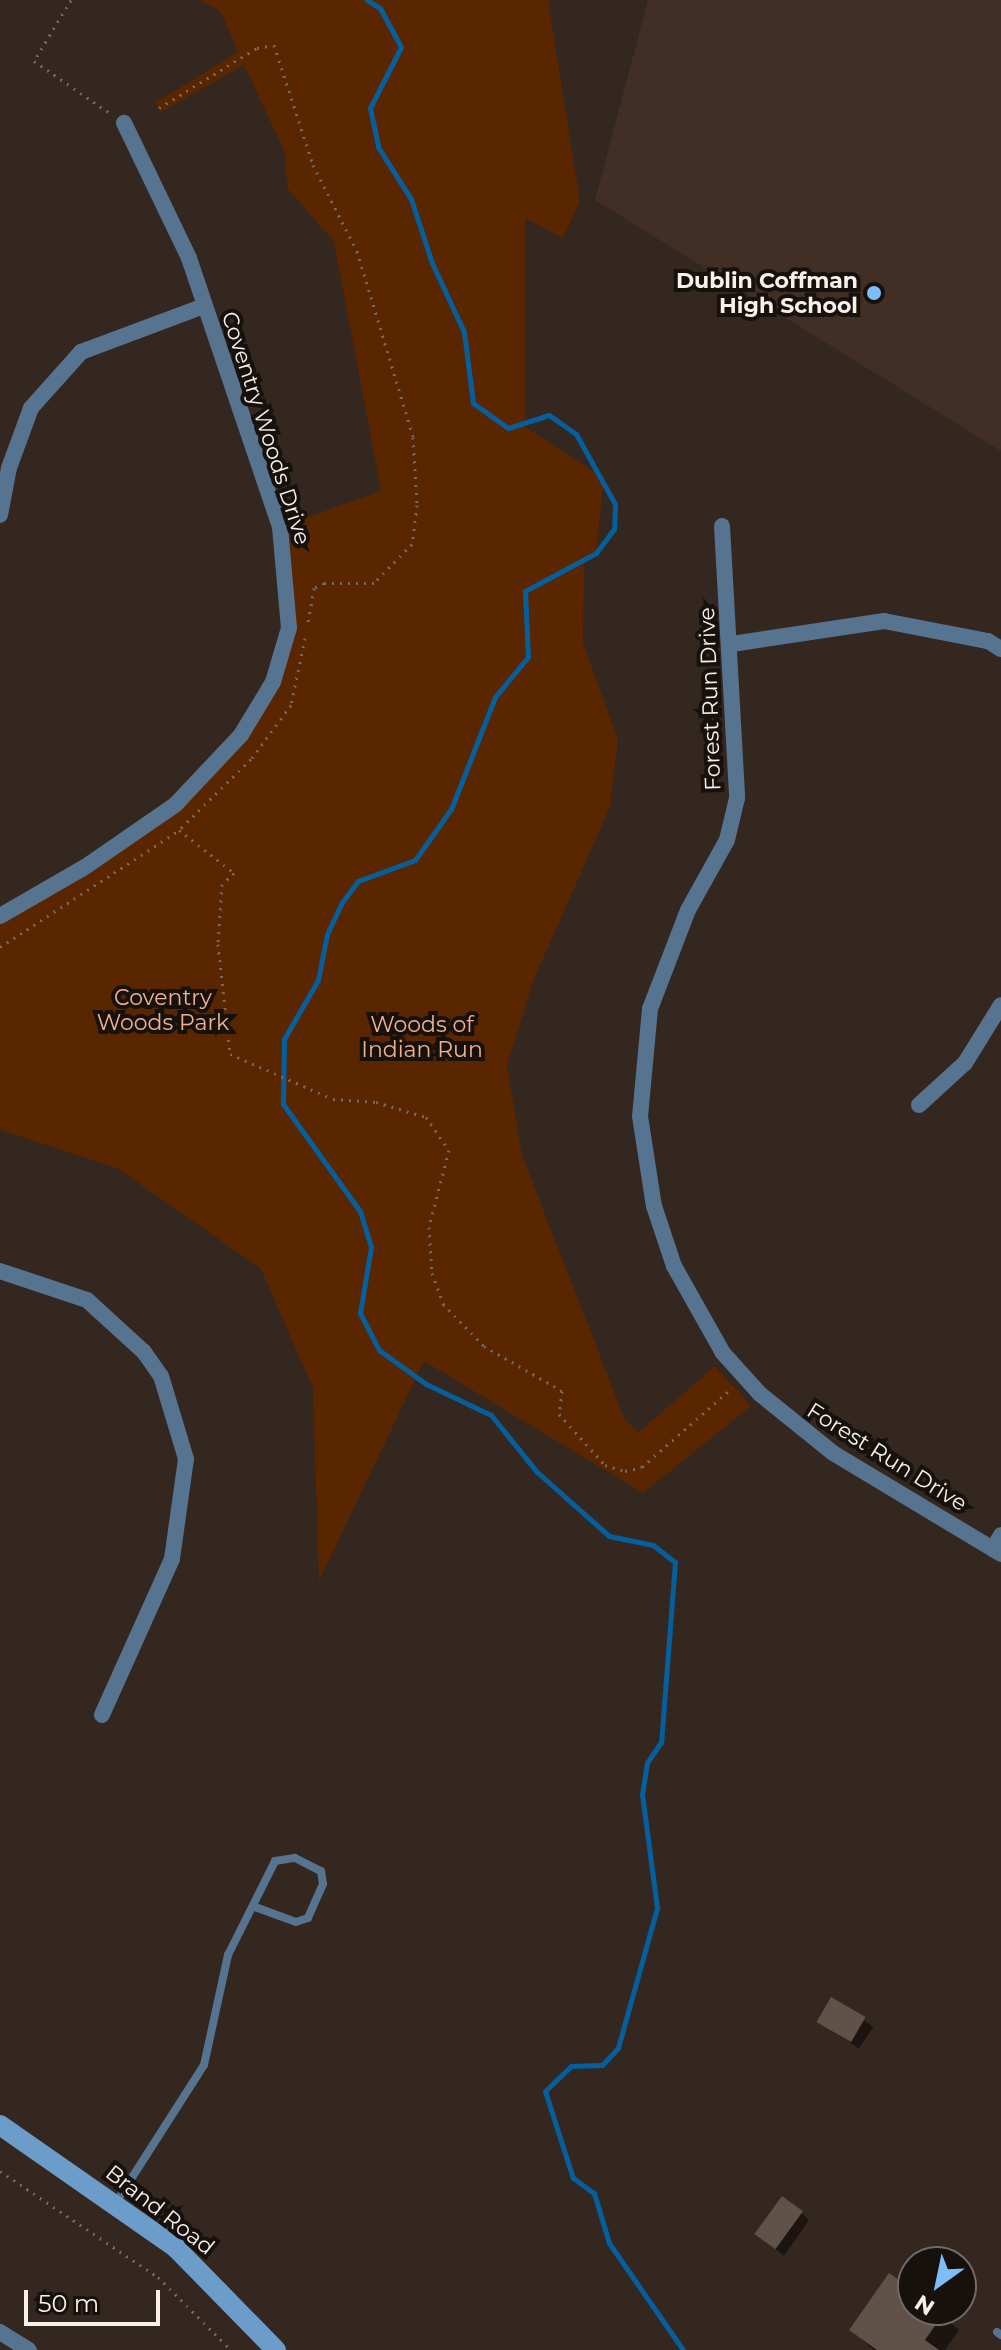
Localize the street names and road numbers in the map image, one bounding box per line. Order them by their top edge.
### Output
street label: Coventry Woods Drive [216,308,316,548]
street label: Forest Run Drive [694,607,726,791]
street label: Forest Run Drive [802,1397,972,1517]
street label: Brand Road [100,2159,220,2261]

